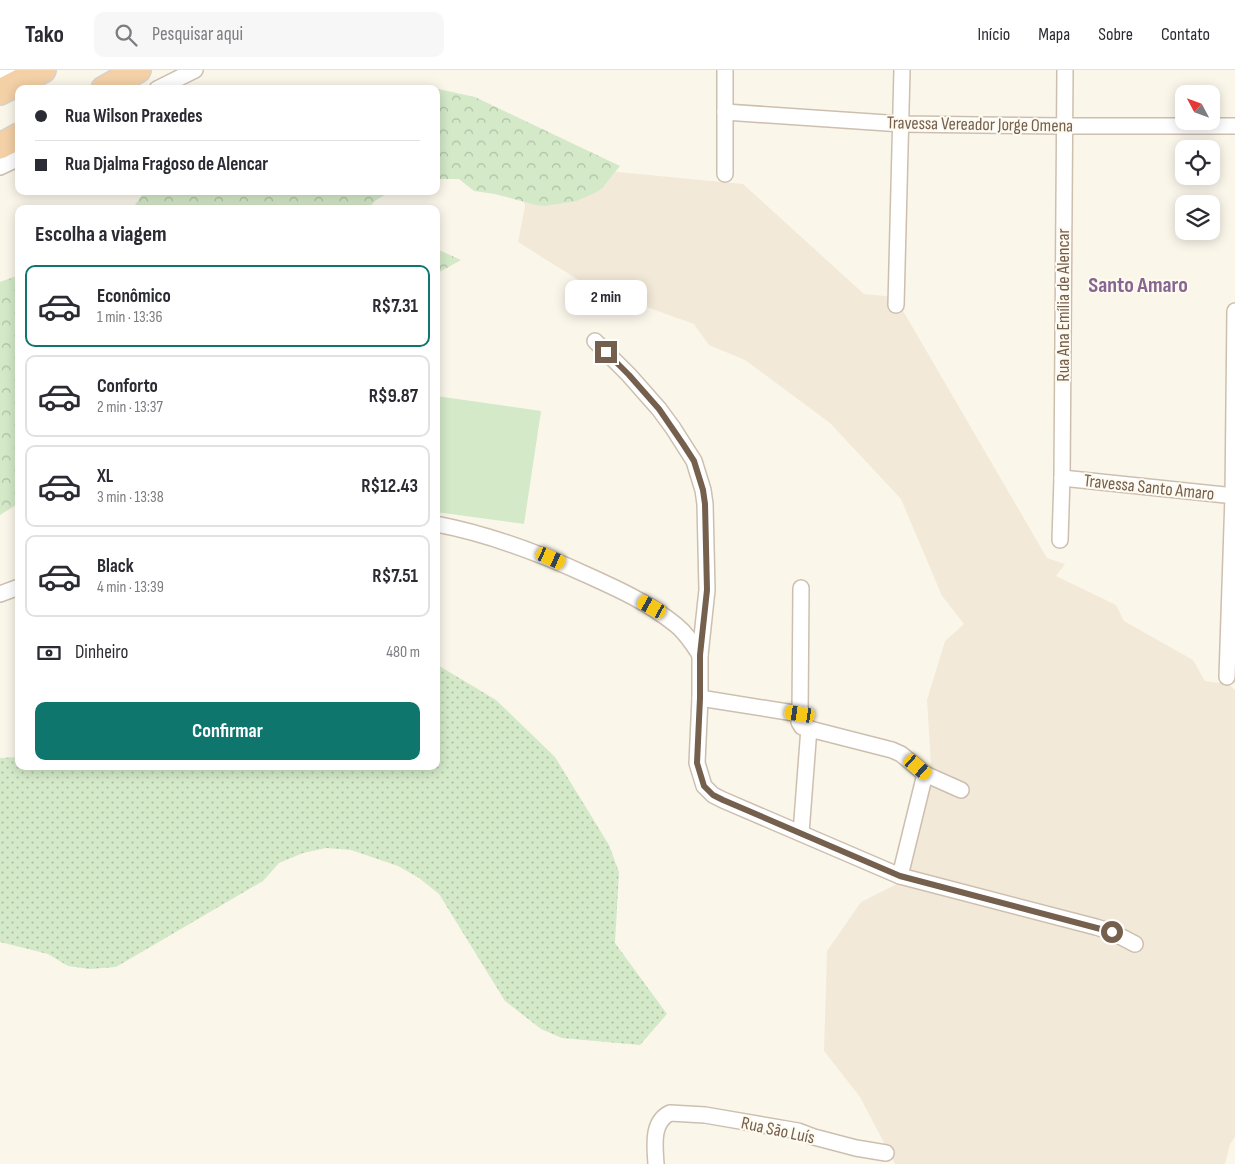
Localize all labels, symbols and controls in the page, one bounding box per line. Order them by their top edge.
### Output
search box [94,12,444,57]
text: Tako [25,20,64,49]
icon: search [112,21,140,49]
text: Pesquisar aqui [152,23,243,46]
text: Início [978,24,1010,45]
text: Mapa [1038,24,1070,45]
text: Sobre [1098,24,1133,45]
text: Contato [1161,24,1210,45]
north arrow [1175,85,1220,130]
map controls [1175,85,1220,240]
text: Rua Wilson Praxedes [65,105,203,128]
street label: Travessa Vereador Jorge Omena [887,112,1073,137]
button: locate [1175,140,1220,185]
text: Rua Djalma Fragoso de Alencar [65,153,268,176]
button: layers [1175,195,1220,240]
text: Escolha a viagem [35,221,167,248]
street label: Rua Ana Emília de Alencar [1053,228,1074,382]
district label: Santo Amaro [1088,272,1188,299]
callout: 2 min [565,280,647,314]
icon: car [37,284,82,329]
text: Econômico [97,285,171,308]
text: 2 min [591,288,621,307]
text: R$7.31 [372,295,418,318]
text: 1 min · 13:36 [97,308,163,327]
route end [595,341,617,363]
icon: car [37,374,82,419]
text: Conforto [97,375,158,398]
text: R$9.87 [369,385,418,408]
text: 2 min · 13:37 [97,398,163,417]
icon: car [37,464,82,509]
text: XL [97,465,113,488]
street label: Travessa Santo Amaro [1083,470,1215,505]
text: R$12.43 [361,475,418,498]
text: 3 min · 13:38 [97,488,164,507]
car [534,545,567,571]
icon: car [37,554,82,599]
text: Black [97,555,134,578]
text: R$7.51 [372,565,418,588]
text: 4 min · 13:39 [97,578,164,597]
car [635,593,668,621]
icon: cash [35,639,63,667]
text: Dinheiro [75,641,128,664]
text: 480 m [386,643,420,662]
button: Confirmar [35,702,420,760]
car [784,704,815,724]
car [901,751,934,783]
route start [1101,921,1123,943]
street label: Rua São Luís [739,1112,817,1149]

